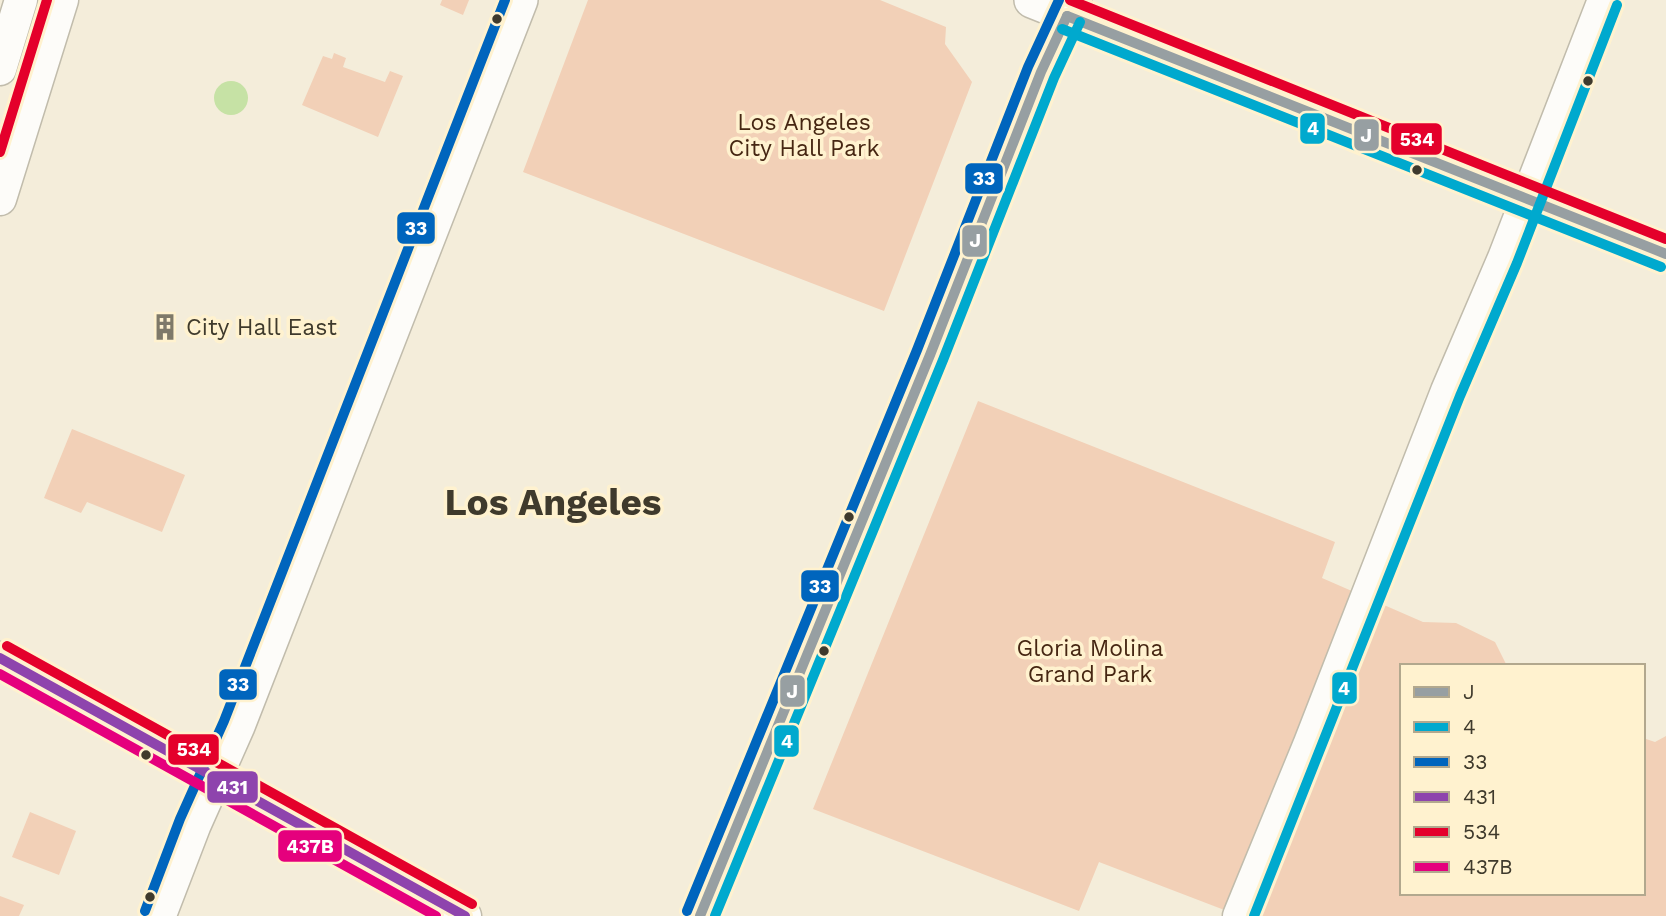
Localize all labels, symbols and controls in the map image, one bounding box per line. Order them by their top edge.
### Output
unlabelled marker [490,12,504,26]
unlabelled marker [1581,74,1595,88]
park label: Los Angeles City Hall Park [728,109,880,162]
line badge: 4 [1299,112,1326,145]
text: 4 [1307,117,1319,140]
line badge: J [1353,118,1380,152]
line badge: 534 [1390,122,1443,156]
text: J [1360,124,1372,147]
text: 534 [1400,128,1434,151]
line badge: 33 [964,162,1004,195]
unlabelled marker [1410,163,1424,177]
text: 33 [973,167,995,190]
line badge: 33 [396,211,436,245]
text: 33 [405,217,427,240]
line badge: J [961,224,988,258]
text: J [969,229,981,252]
building icon: City Hall East [150,312,180,342]
place label: City Hall East [186,314,337,341]
district label: Los Angeles [444,481,662,524]
unlabelled marker [842,510,856,524]
line badge: 33 [800,569,840,603]
text: 33 [809,575,831,598]
park label: Gloria Molina Grand Park [1017,635,1164,688]
unlabelled marker [817,644,831,658]
legend [1400,664,1645,895]
line badge: 33 [218,668,258,701]
line badge: 4 [1331,671,1358,705]
text: 33 [227,673,249,696]
line badge: J [779,674,806,708]
text: 4 [1338,677,1350,700]
text: J [1463,679,1475,704]
text: J [786,680,798,703]
text: 4 [1463,714,1476,739]
line badge: 4 [773,724,800,758]
text: 4 [781,730,793,753]
line badge: 534 [167,733,220,766]
text: 534 [177,738,211,761]
unlabelled marker [139,748,153,762]
text: 33 [1463,749,1488,774]
line badge: 431 [206,770,259,804]
text: 431 [216,776,248,799]
text: 431 [1463,784,1496,809]
text: 534 [1463,819,1500,844]
line badge: 437B [277,829,343,863]
text: 437B [286,835,334,858]
text: 437B [1463,854,1513,879]
unlabelled marker [143,890,157,904]

